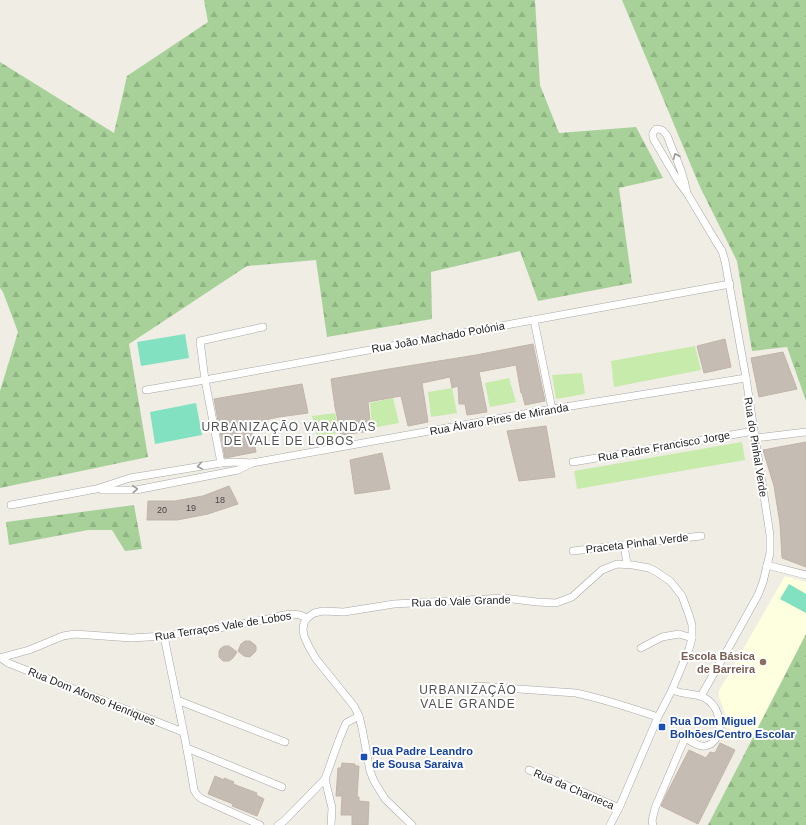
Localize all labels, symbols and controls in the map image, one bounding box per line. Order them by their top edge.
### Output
one-way arrow [673,153,681,161]
street label: Rua João Machado Polónia [370,319,506,355]
street label: Rua do Pinhal Verde [742,396,770,498]
street label: Rua Álvaro Pires de Miranda [429,401,570,437]
district label: URBANIZAÇÃO VARANDAS DE VALE DE LOBOS [201,420,377,448]
street label: Rua Padre Francisco Jorge [597,428,731,464]
one-way arrow [197,461,203,470]
one-way arrow [132,485,138,494]
house number: 18 [215,495,225,505]
house number: 19 [186,503,196,513]
house number: 20 [157,505,167,515]
street label: Praceta Pinhal Verde [585,531,689,555]
street label: Rua do Vale Grande [411,593,511,609]
street label: Rua Terraços Vale de Lobos [154,609,292,643]
place label: Escola Básica de Barreira [681,650,756,675]
marker: Escola Básica de Barreira [758,657,768,667]
street label: Rua Dom Afonso Henriques [27,665,158,727]
district label: URBANIZAÇÃO VALE GRANDE [419,683,517,711]
place label: Rua Dom Miguel Bolhões/Centro Escolar [670,715,795,740]
marker: Rua Dom Miguel Bolhões/Centro Escolar [657,722,667,732]
place label: Rua Padre Leandro de Sousa Saraiva [372,745,473,770]
marker: Rua Padre Leandro de Sousa Saraiva [359,752,369,762]
street label: Rua da Charneca [532,767,617,812]

